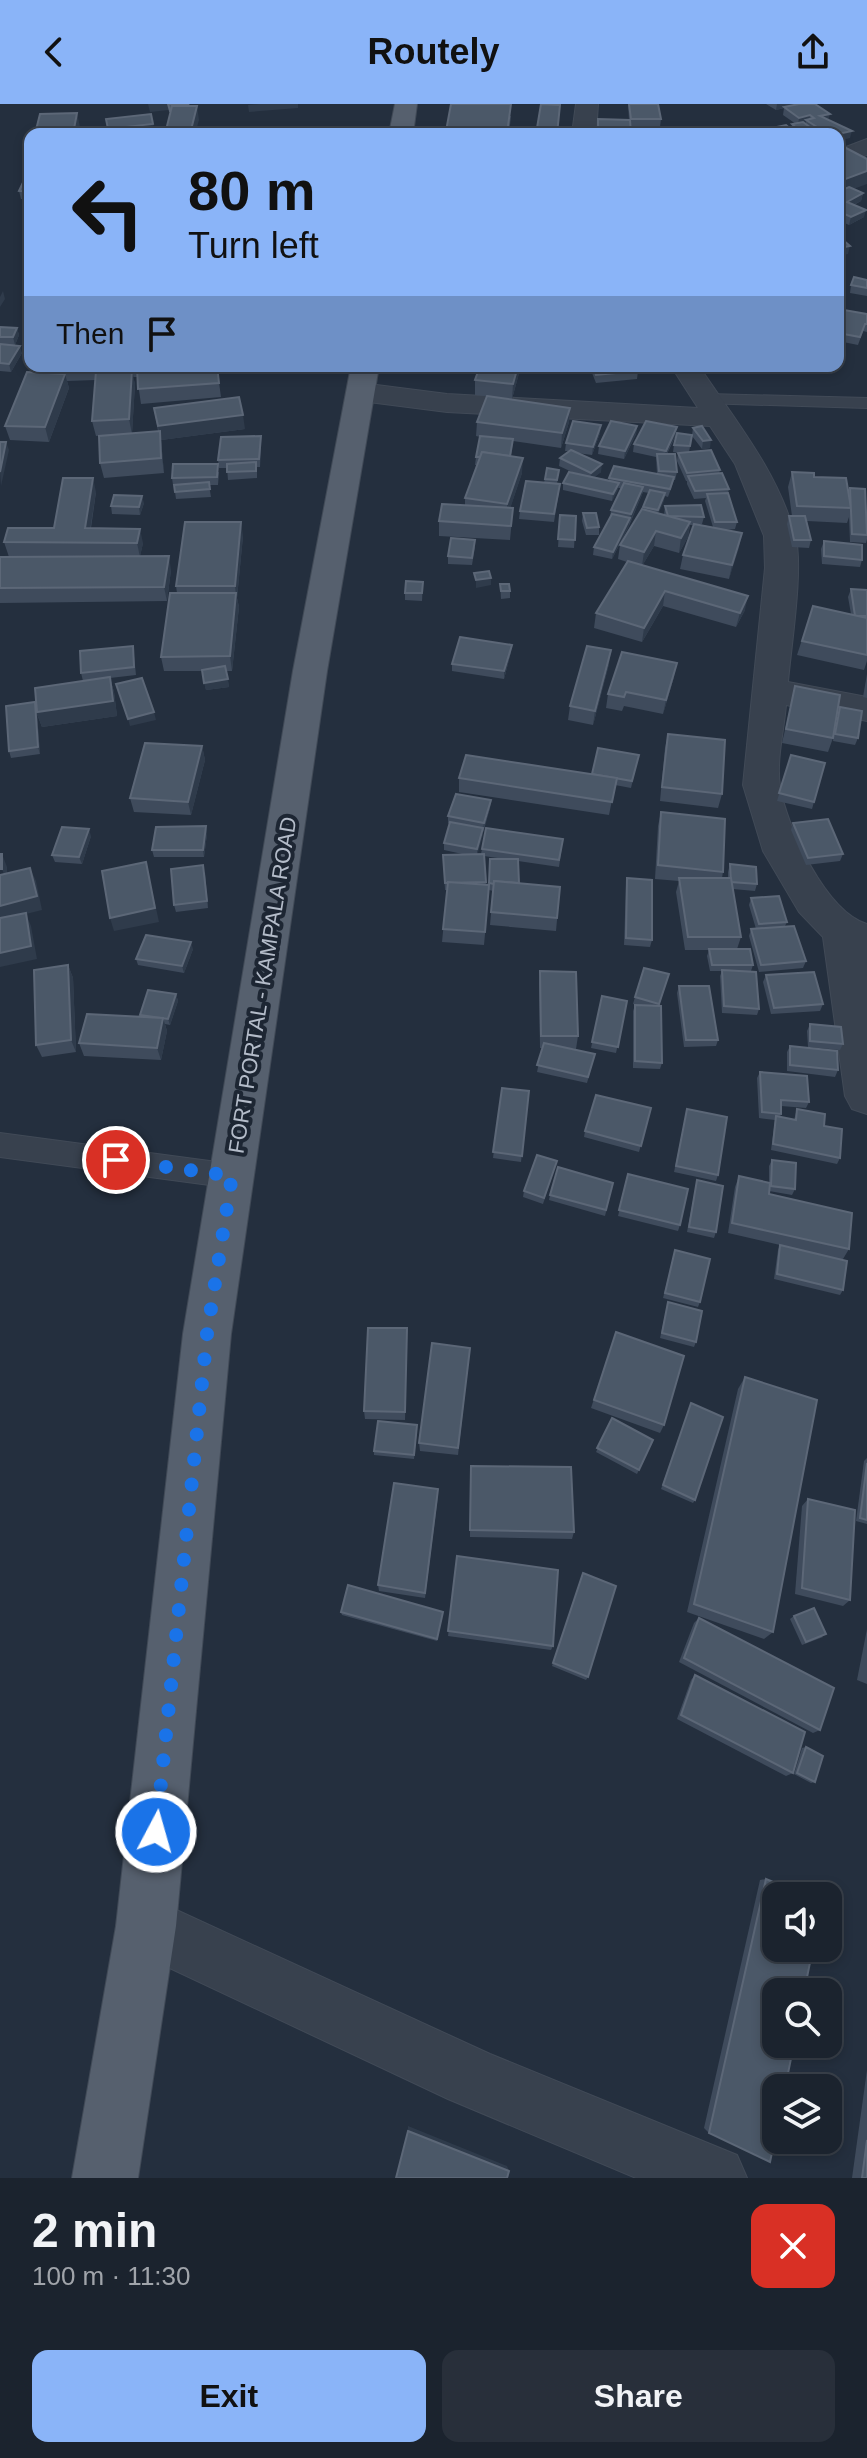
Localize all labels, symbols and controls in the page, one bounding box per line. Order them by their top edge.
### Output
icon: back [32,30,76,74]
icon: share [791,30,835,74]
text: Routely [367,31,500,72]
text: 80 m [188,159,316,222]
icon: left [56,160,160,264]
text: Turn left [188,225,319,266]
icon: arrive [140,312,184,356]
text: Then [56,317,124,350]
street label: FORT PORTAL - KAMPALA ROAD [224,815,301,1155]
pin [82,1126,150,1194]
icon: arrive [94,1138,138,1182]
position arrow [114,1790,198,1874]
map controls [762,1882,842,2154]
button: sound [762,1882,842,1962]
button: search [762,1978,842,2058]
button: layers [762,2074,842,2154]
text: 2 min [32,2204,157,2257]
button: close [751,2204,835,2288]
text: 100 m · 11:30 [32,2261,191,2291]
button: Exit [32,2350,426,2442]
button: Share [442,2350,835,2442]

